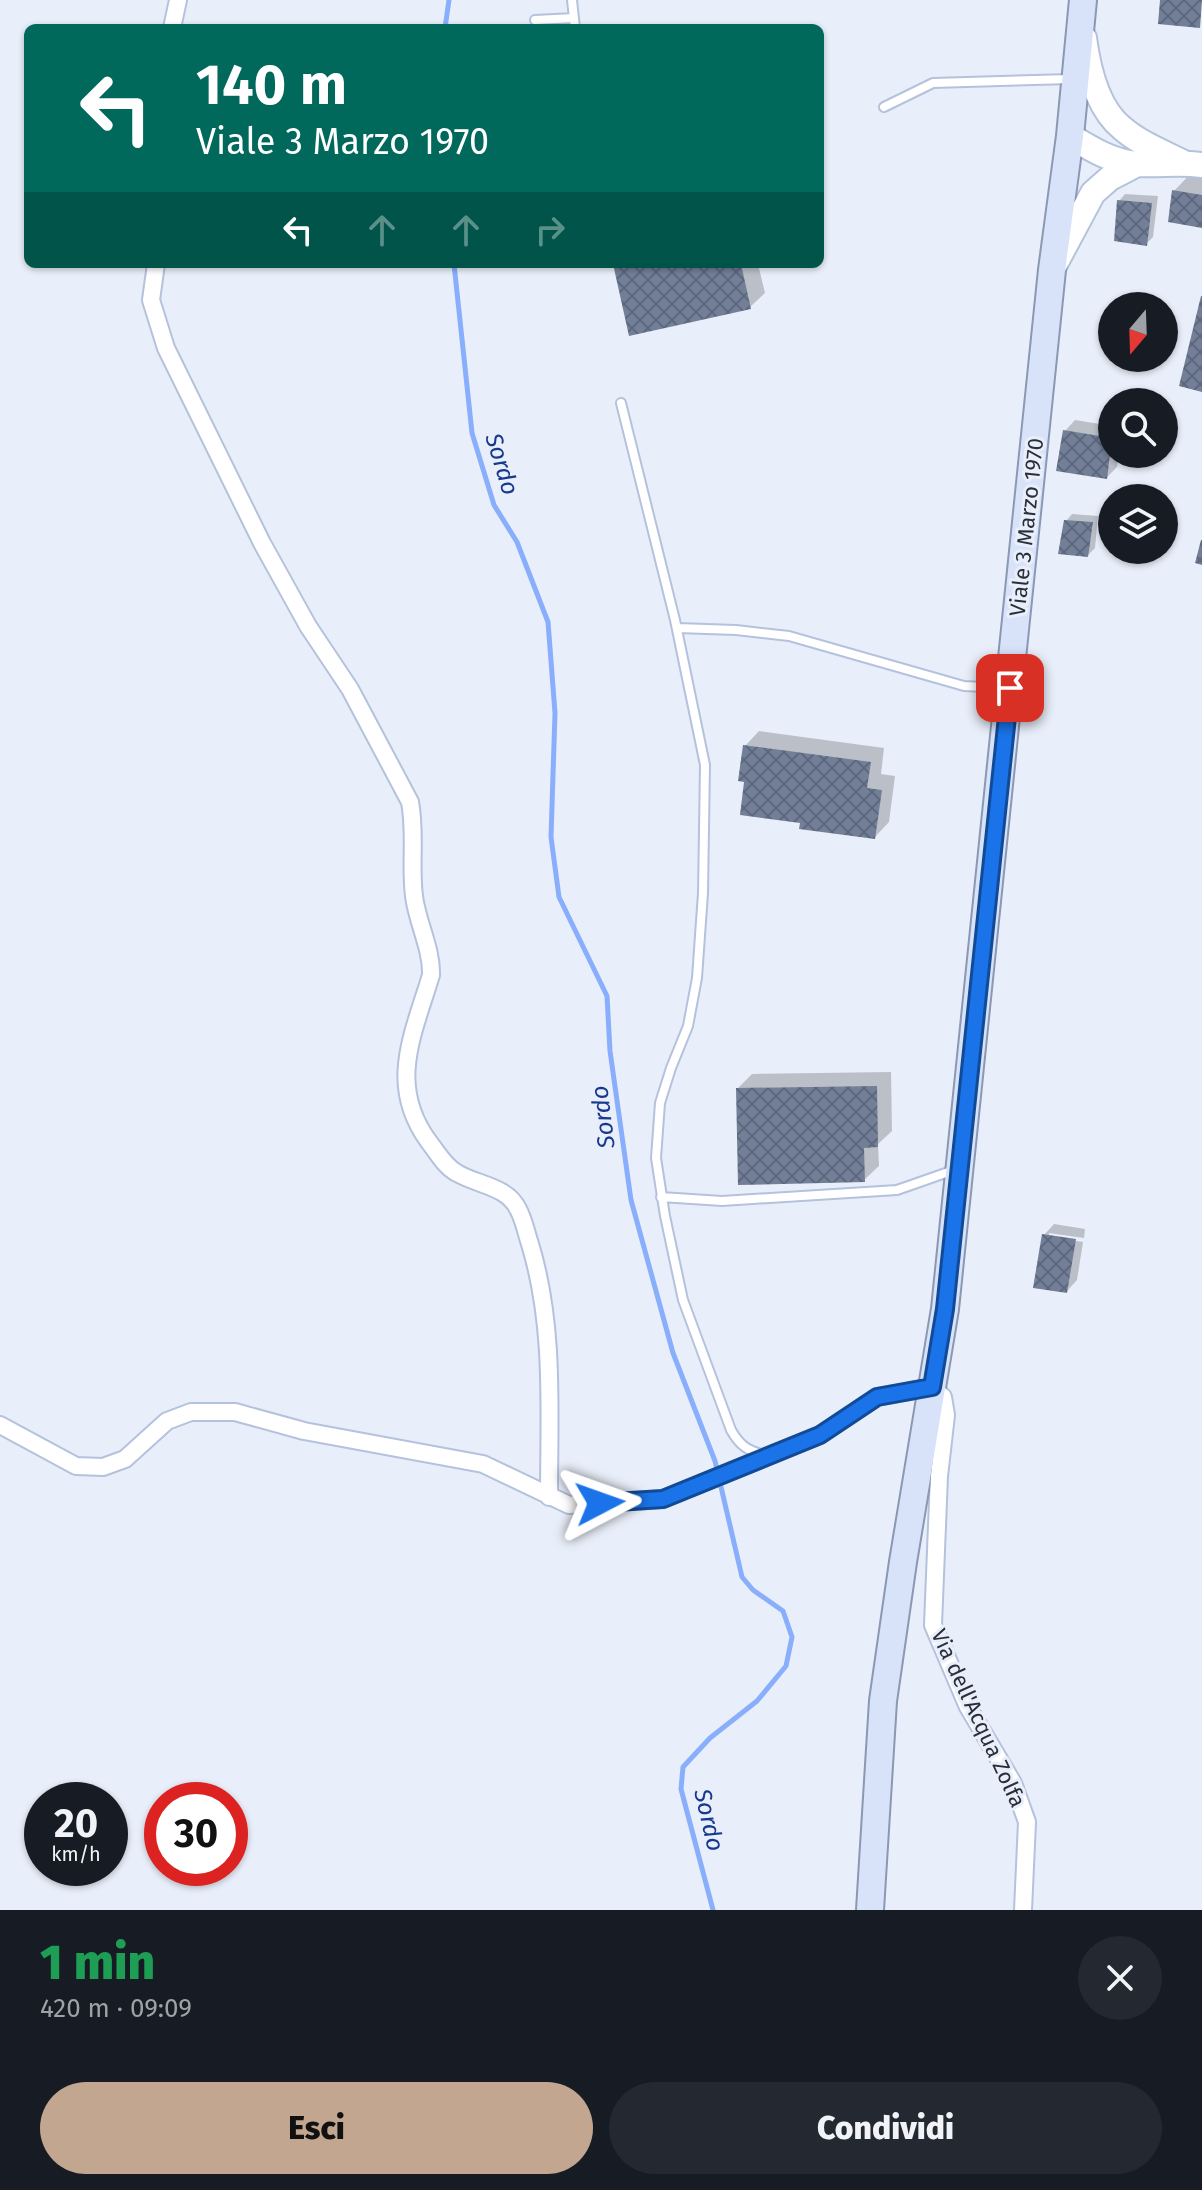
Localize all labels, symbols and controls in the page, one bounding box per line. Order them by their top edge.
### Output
text: 140 m [196,52,347,119]
icon: left [64,56,168,160]
text: Viale 3 Marzo 1970 [196,120,489,164]
icon: left [276,208,320,252]
icon: ahead [360,208,404,252]
icon: ahead [444,208,488,252]
icon: right [528,208,572,252]
north arrow [1098,292,1178,372]
map controls [1098,292,1178,564]
button: search [1098,388,1178,468]
water label: Sordo [479,429,525,498]
street label: Viale 3 Marzo 1970 [1004,437,1049,618]
button: layers [1098,484,1178,564]
pin [976,654,1044,722]
icon: arrive [988,666,1032,710]
water label: Sordo [585,1084,621,1151]
position arrow [558,1461,642,1545]
street label: Via dell'Acqua Zolfa [925,1625,1032,1812]
speed limit sign: 30 [144,1782,248,1886]
water label: Sordo [688,1785,730,1854]
text: 20 [54,1800,98,1848]
text: km/h [51,1842,101,1866]
text: 1 min [40,1934,155,1992]
button: close [1078,1936,1162,2020]
text: 420 m · 09:09 [40,1993,192,2024]
button: Esci [40,2082,593,2174]
button: Condividi [609,2082,1162,2174]

